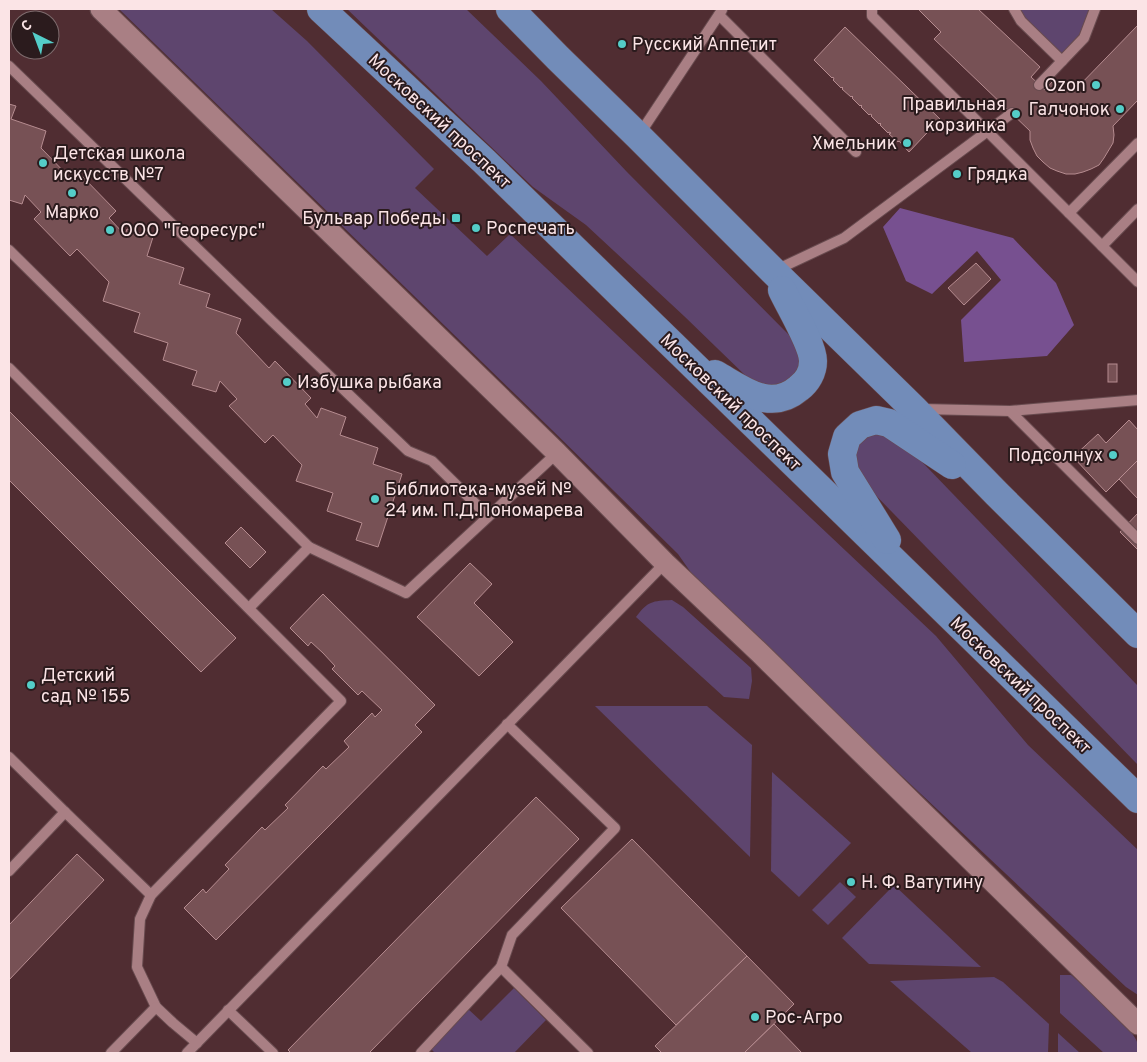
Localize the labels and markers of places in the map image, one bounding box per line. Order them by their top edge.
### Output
place label: Русский Аппетит [632,34,777,57]
marker: Русский Аппетит [616,38,628,50]
place label: Ozon [1044,75,1086,98]
marker: Ozon [1090,79,1102,91]
place label: Правильная корзинка [902,94,1006,138]
place label: Галчонок [1028,99,1110,122]
marker: Галчонок [1114,103,1126,115]
marker: Правильная корзинка [1010,108,1022,120]
place label: Хмельник [812,133,897,156]
marker: Хмельник [901,137,913,149]
place label: Детская школа искусств №7 [53,143,185,187]
marker: Детская школа искусств №7 [37,157,49,169]
place label: Грядка [967,164,1028,187]
marker: Грядка [951,168,963,180]
marker: Марко [66,187,78,199]
place label: Марко [45,202,99,225]
place label: Бульвар Победы [302,208,446,231]
marker: Бульвар Победы [450,212,462,224]
place label: Роспечать [486,218,575,241]
place label: ООО "Георесурс" [120,220,265,243]
marker: Роспечать [470,222,482,234]
marker: ООО "Георесурс" [104,224,116,236]
place label: Избушка рыбака [297,372,442,395]
marker: Избушка рыбака [281,376,293,388]
place label: Подсолнух [1008,445,1103,468]
marker: Подсолнух [1107,449,1119,461]
place label: Библиотека-музей № 24 им. П.Д.Пономарева [385,479,583,523]
marker: Библиотека-музей № 24 им. П.Д.Пономарева [369,493,381,505]
place label: Детский сад № 155 [41,665,130,709]
marker: Детский сад № 155 [25,679,37,691]
place label: Н. Ф. Ватутину [861,872,983,895]
marker: Н. Ф. Ватутину [845,876,857,888]
place label: Рос-Агро [765,1007,843,1030]
marker: Рос-Агро [749,1011,761,1023]

